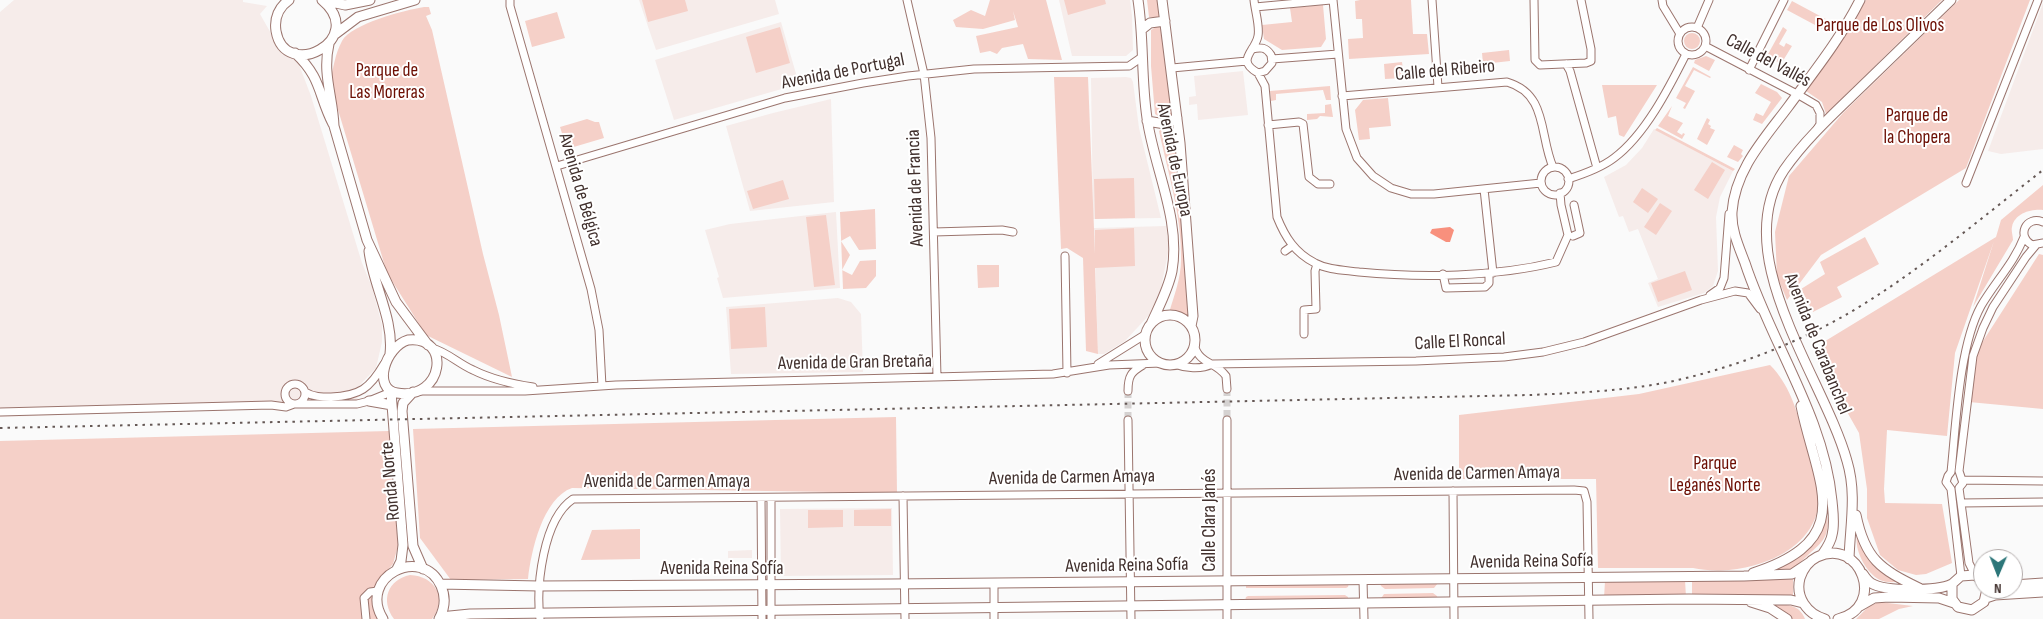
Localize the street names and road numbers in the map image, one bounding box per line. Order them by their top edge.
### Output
street label: Calle del Vallés [1722,29,1814,93]
street label: Avenida de Portugal [780,49,906,95]
street label: Calle del Ribeiro [1394,55,1496,87]
street label: Avenida de Europa [1151,101,1197,219]
street label: Avenida de Francia [903,129,929,247]
street label: Avenida de Bélgica [553,131,607,249]
street label: Avenida de Carabanchel [1778,270,1856,418]
street label: Calle El Roncal [1414,328,1506,356]
street label: Avenida de Gran Bretaña [778,350,932,376]
street label: Ronda Norte [376,440,406,522]
street label: Avenida de Carmen Amaya [1394,461,1560,487]
street label: Avenida de Carmen Amaya [989,465,1155,491]
street label: Calle Clara Janés [1199,468,1221,572]
street label: Avenida de Carmen Amaya [584,471,750,493]
street label: Avenida Reina Sofía [1470,550,1594,574]
street label: Avenida Reina Sofía [1065,554,1189,578]
street label: Avenida Reina Sofía [660,558,784,580]

